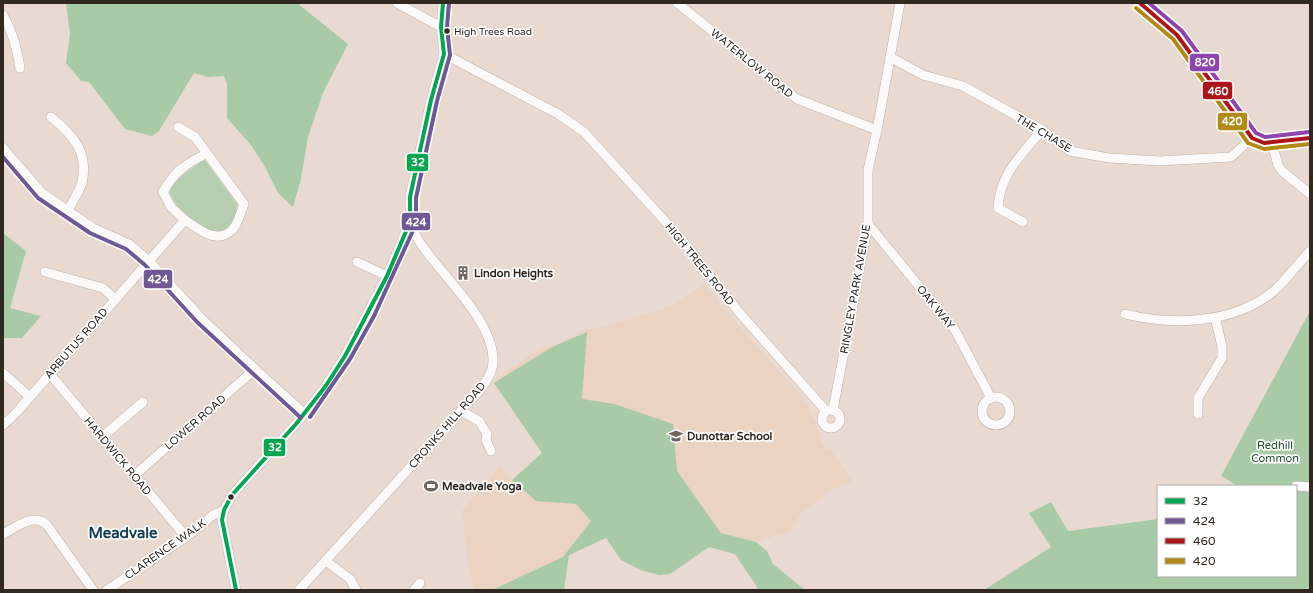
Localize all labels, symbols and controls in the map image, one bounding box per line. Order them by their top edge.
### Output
marker: High Trees Road [442,26,452,36]
place label: High Trees Road [454,26,532,38]
street label: WATERLOW ROAD [708,26,796,101]
line badge: 820 [1189,53,1220,72]
text: 820 [1195,56,1215,69]
line badge: 460 [1202,81,1233,100]
text: 460 [1208,85,1228,98]
street label: THE CHASE [1013,112,1074,155]
line badge: 420 [1217,112,1248,131]
text: 420 [1222,115,1242,128]
line badge: 32 [406,153,429,172]
text: 32 [411,156,425,169]
line badge: 424 [401,212,431,231]
text: 424 [406,216,426,229]
street label: HIGH TREES ROAD [662,221,737,308]
street label: RINGLEY PARK AVENUE [838,223,873,355]
building icon: Lindon Heights [455,265,471,281]
place label: Lindon Heights [474,267,554,281]
line badge: 424 [143,269,173,289]
text: 424 [148,273,168,286]
street label: OAK WAY [914,283,957,332]
street label: ARBUTUS ROAD [42,305,111,381]
street label: CRONKS HILL ROAD [406,379,488,471]
street label: LOWER ROAD [162,392,229,453]
street label: HARDWICK ROAD [81,415,154,498]
school or university icon: Dunottar School [668,428,684,444]
place label: Dunottar School [687,430,773,443]
line badge: 32 [263,438,286,457]
park label: Redhill Common [1251,439,1299,465]
text: 32 [268,441,282,454]
sports icon: Meadvale Yoga [423,478,439,494]
place label: Meadvale Yoga [442,480,522,494]
legend [1157,485,1297,577]
unlabelled marker [226,492,236,502]
text: 32 [1193,494,1208,508]
text: 424 [1193,514,1216,528]
street label: CLARENCE WALK [122,516,209,582]
district label: Meadvale [88,524,158,542]
text: 460 [1193,534,1216,548]
text: 420 [1193,554,1216,568]

